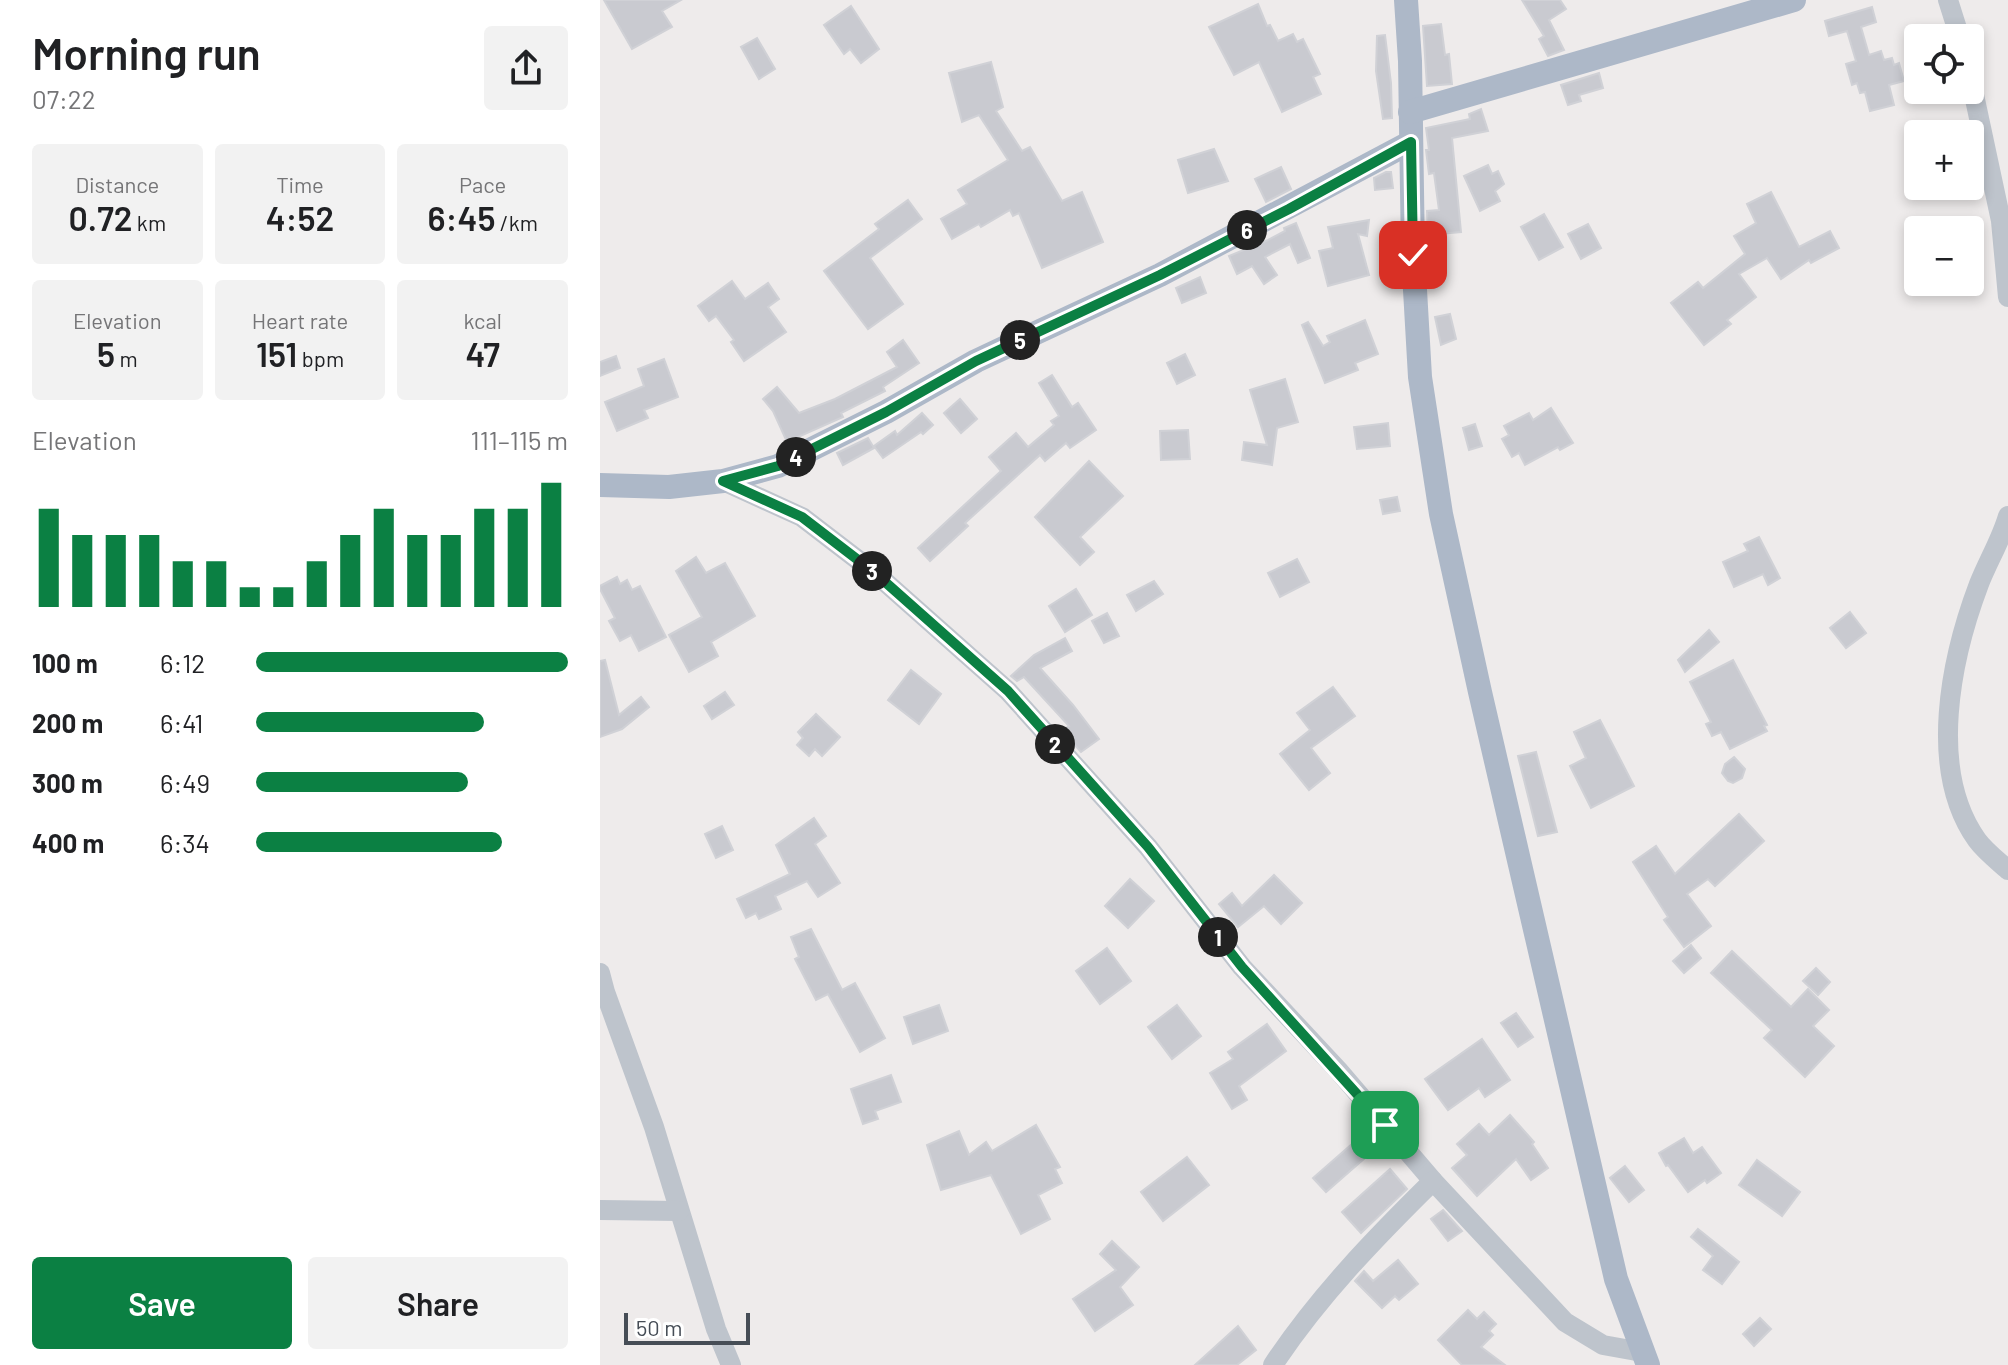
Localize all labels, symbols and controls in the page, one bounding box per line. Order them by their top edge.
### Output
map controls [1904,24,1984,296]
button: locate [1904,24,1984,104]
text: Morning run [32,26,261,79]
button: share [484,26,568,110]
text: 07:22 [32,83,96,114]
button: + [1904,120,1984,200]
text: Distance [75,171,159,197]
text: Time [276,171,324,197]
text: Pace [459,171,506,197]
text: 0.72 [69,197,132,238]
text: 4:52 [266,197,334,238]
text: 6:45 [427,197,495,238]
text: km [132,209,166,235]
text: /km [495,209,538,235]
pin: 6 [1227,210,1267,250]
button: − [1904,216,1984,296]
text: 6 [1241,217,1253,243]
pin [1379,221,1447,289]
icon: check [1391,233,1435,277]
text: Elevation [73,307,162,333]
text: Heart rate [252,307,348,333]
text: kcal [463,307,502,333]
pin: 5 [1000,320,1040,360]
text: 5 [1014,327,1026,353]
text: 5 [97,333,115,374]
text: 151 [256,333,297,374]
text: 47 [465,333,500,374]
text: m [115,345,138,371]
text: bpm [297,345,344,371]
text: Elevation [32,424,137,455]
text: 111–115 m [470,424,568,455]
pin: 4 [776,437,816,477]
text: 4 [789,444,803,470]
pin: 3 [852,551,892,591]
text: 3 [866,558,878,584]
text: 100 m [32,647,98,678]
text: 6:12 [160,647,205,678]
text: 200 m [32,707,103,738]
text: 6:41 [160,707,203,738]
pin: 2 [1035,724,1075,764]
text: 2 [1049,731,1061,757]
text: 300 m [32,767,103,798]
text: 6:49 [160,767,210,798]
text: 400 m [32,827,104,858]
text: 6:34 [160,827,210,858]
pin: 1 [1198,917,1238,957]
text: 1 [1214,924,1222,950]
pin [1351,1091,1419,1159]
icon: arrive [1363,1103,1407,1147]
button: Save [32,1257,292,1349]
button: Share [308,1257,568,1349]
scale bar [624,1309,750,1345]
text: 50 m [636,1314,682,1340]

